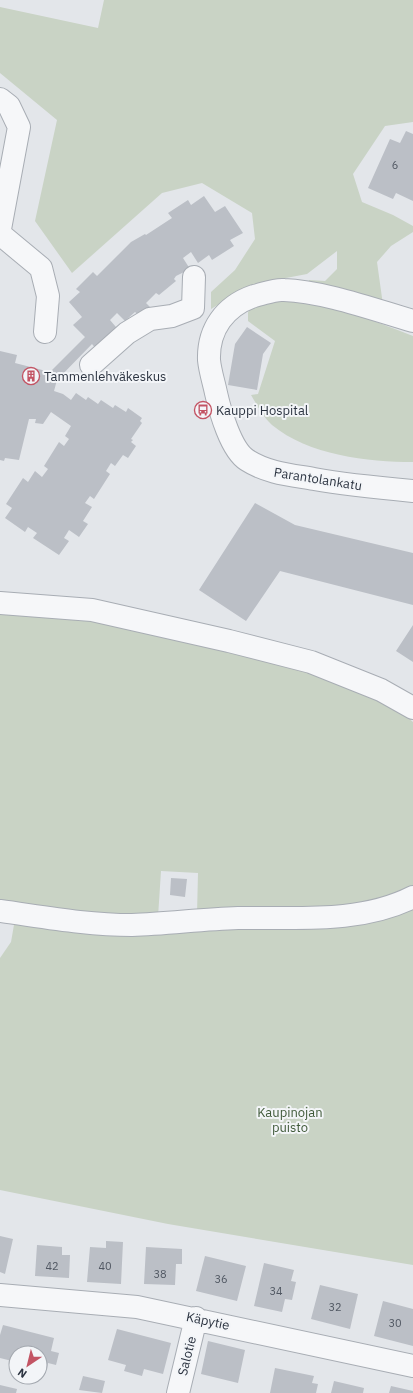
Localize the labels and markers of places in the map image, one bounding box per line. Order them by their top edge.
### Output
building icon: Tammenlehväkeskus [21,366,41,386]
place label: Tammenlehväkeskus [44,368,166,385]
bus stop icon: Kauppi Hospital [193,400,213,420]
place label: Kauppi Hospital [216,402,309,419]

